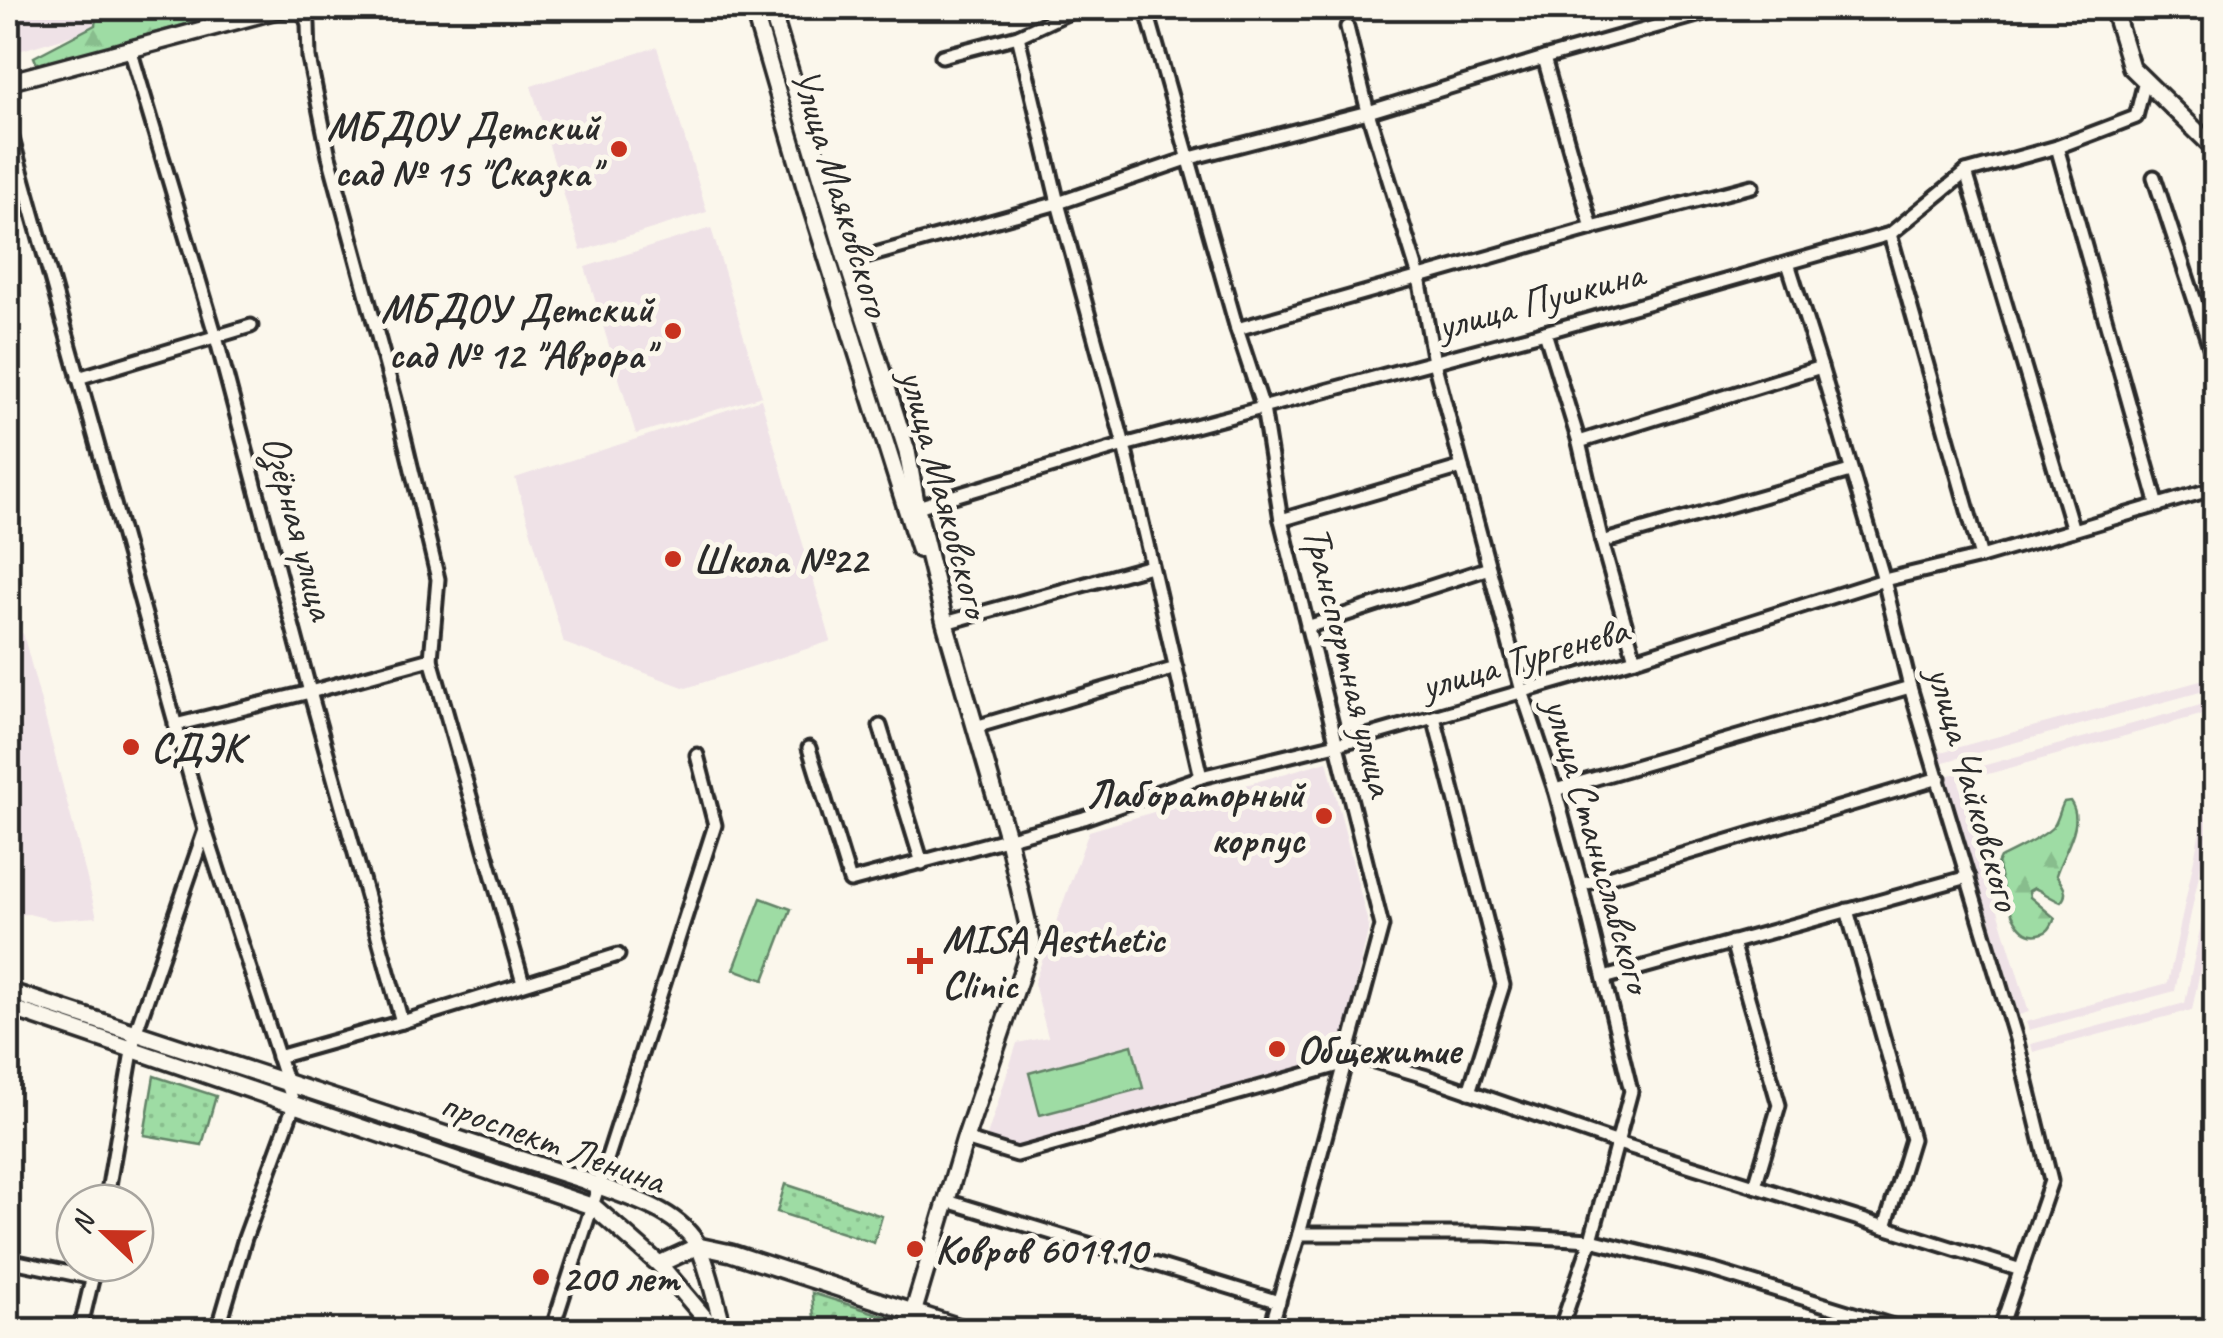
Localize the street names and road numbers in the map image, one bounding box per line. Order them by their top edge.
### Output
street label: Улица Маяковского [780,62,903,324]
street label: улица Пушкина [1430,248,1652,352]
street label: улица Маяковского [887,362,1003,626]
street label: Озёрная улица [250,430,348,628]
street label: Транспортная улица [1291,521,1407,804]
street label: улица Тургенева [1413,604,1636,712]
street label: улица Чайковского [1915,659,2033,918]
street label: улица Станиславского [1532,691,1665,1002]
street label: проспект Ленина [434,1078,674,1207]

